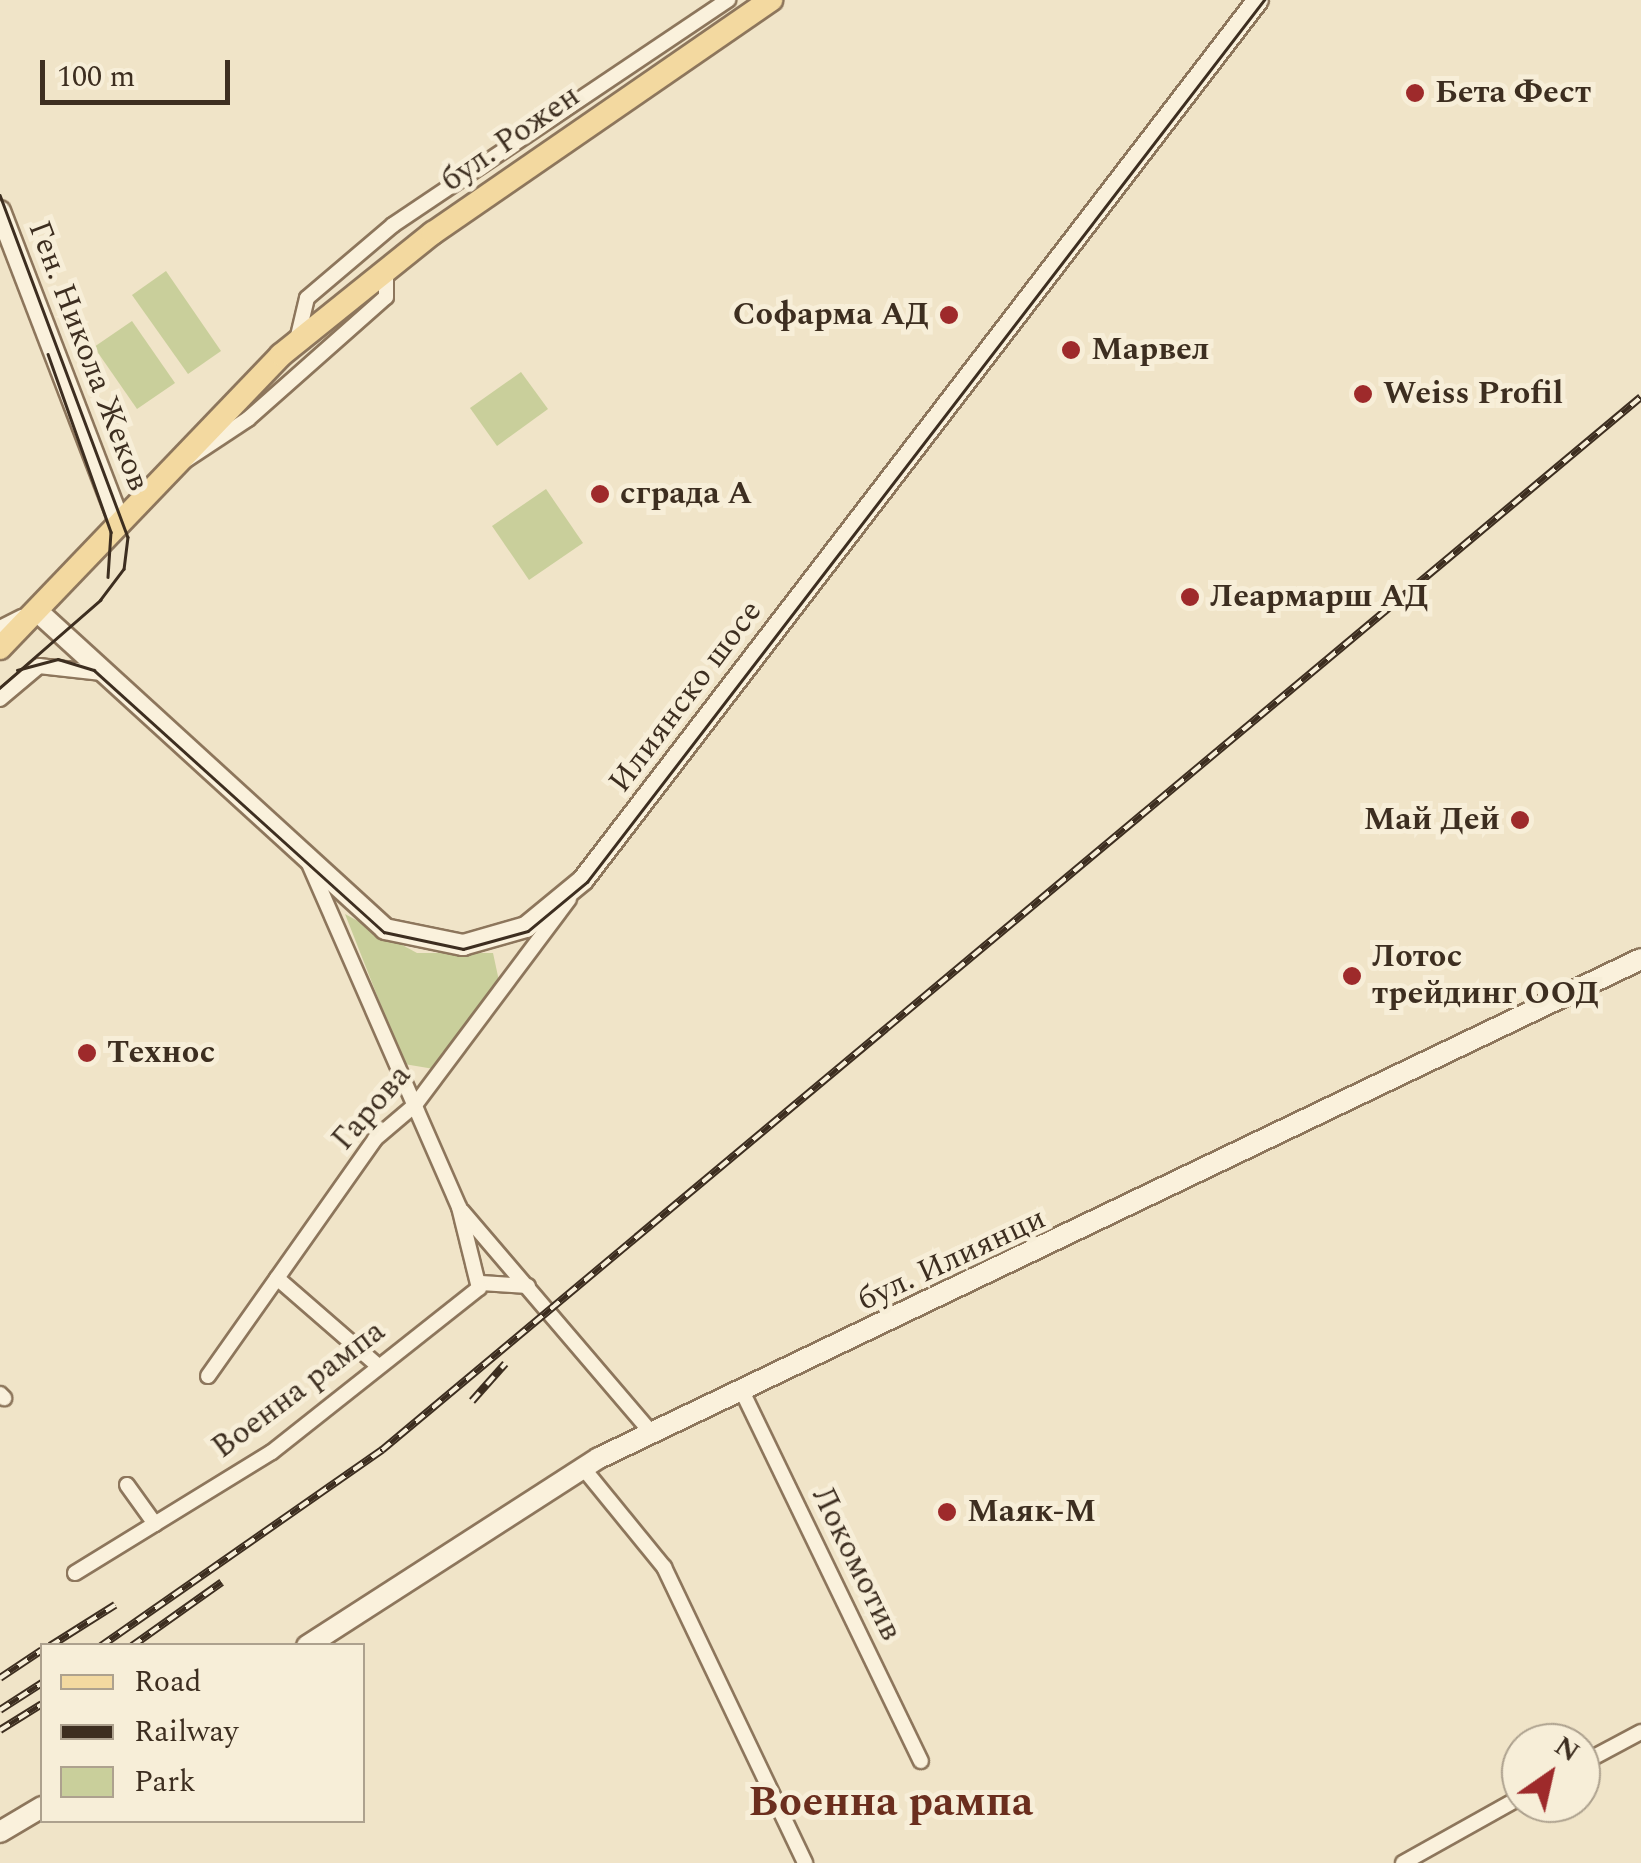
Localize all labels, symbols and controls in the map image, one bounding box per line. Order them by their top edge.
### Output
scale bar [45,40,235,102]
text: 100 m [57,54,135,100]
place label: Бета Фест [1435,74,1591,112]
street label: бул. Рожен [434,77,588,201]
marker: Бета Фест [1404,82,1426,104]
street label: Ген. Никола Жеков [19,216,157,496]
place label: Софарма АД [733,296,929,334]
marker: Софарма АД [938,304,960,326]
place label: Марвел [1091,331,1209,369]
marker: Марвел [1060,339,1082,361]
place label: Weiss Profil [1383,375,1563,413]
marker: Weiss Profil [1352,383,1374,405]
place label: сграда А [620,475,752,513]
marker: сграда А [589,483,611,505]
place label: Леармарш АД [1210,578,1429,616]
marker: Леармарш АД [1179,586,1201,608]
street label: Илиянско шосе [601,593,771,801]
place label: Май Дей [1363,801,1500,839]
marker: Май Дей [1509,809,1531,831]
place label: Лотос трейдинг ООД [1372,939,1599,1014]
marker: Лотос трейдинг ООД [1341,965,1363,987]
place label: Технос [107,1034,215,1072]
marker: Технос [76,1042,98,1064]
street label: Гарова [324,1057,420,1159]
street label: бул. Илиянци [852,1200,1052,1320]
street label: Военна рампа [205,1312,393,1468]
street label: Локомотив [802,1481,910,1647]
place label: Маяк-М [967,1493,1096,1531]
marker: Маяк-М [936,1501,958,1523]
legend [40,1643,365,1823]
text: Road [134,1659,202,1705]
text: Railway [134,1709,239,1755]
north arrow [1501,1723,1601,1823]
text: N [1545,1725,1588,1774]
text: Park [134,1759,196,1805]
district label: Военна рампа [749,1778,1033,1828]

